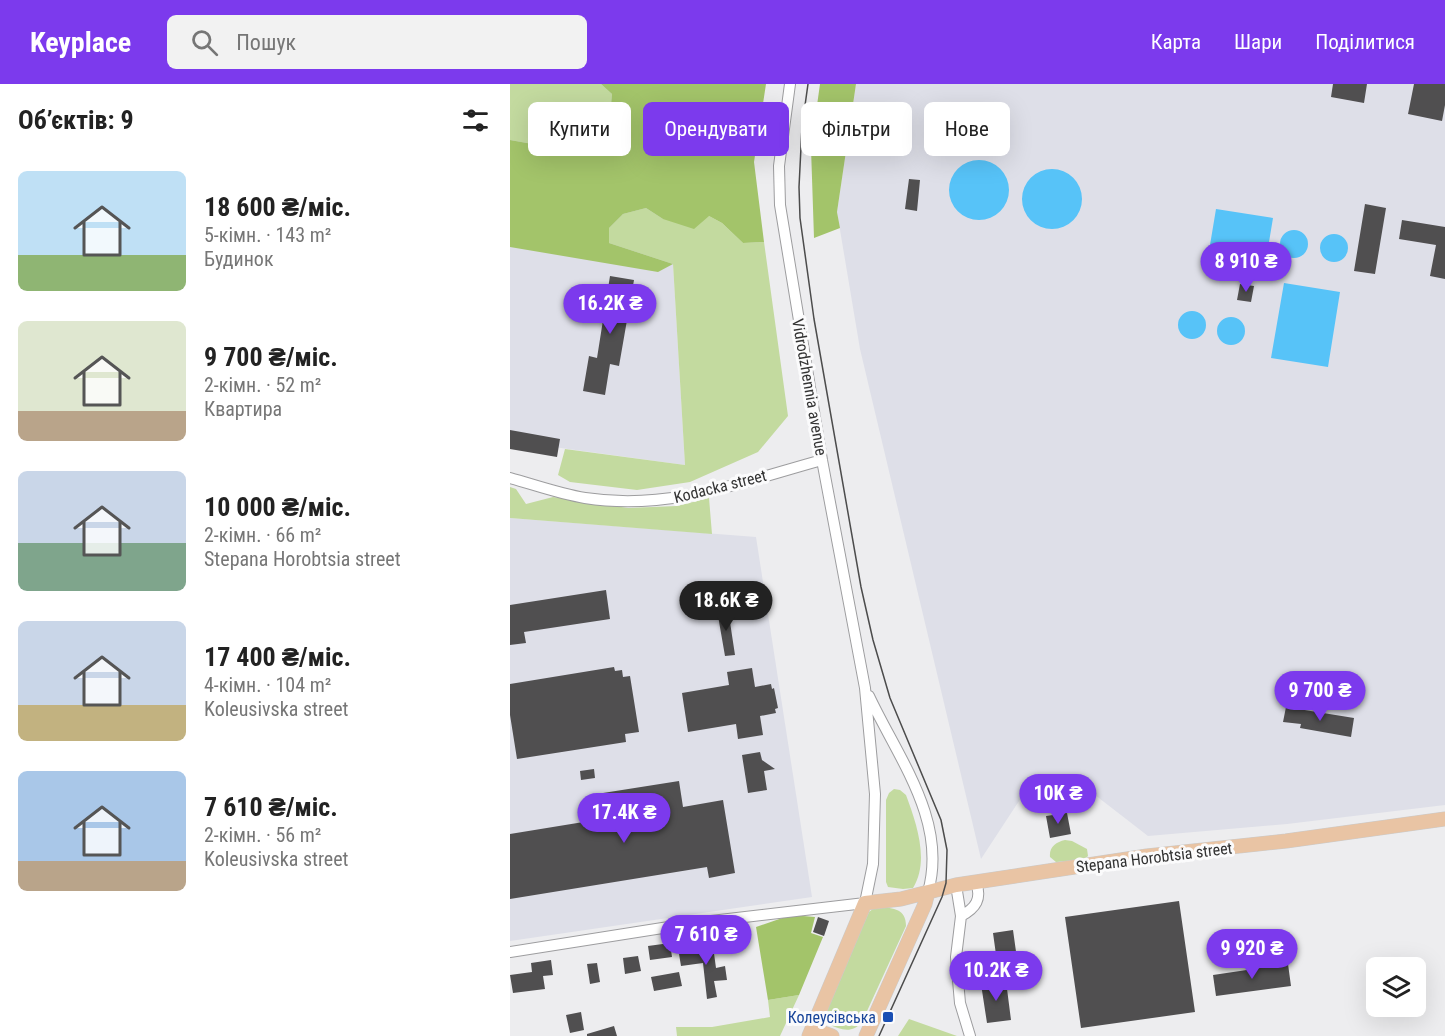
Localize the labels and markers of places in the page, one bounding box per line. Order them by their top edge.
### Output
pin: 8 910 ₴ [1191,242,1301,293]
pin: 16.2K ₴ [555,284,665,335]
pin: 18.6K ₴ [671,581,781,632]
pin: 9 700 ₴ [1265,671,1375,722]
pin: 10K ₴ [1016,774,1100,825]
pin: 17.4K ₴ [569,793,679,844]
pin: 7 610 ₴ [651,915,761,966]
pin: 9 920 ₴ [1197,929,1307,980]
pin: 10.2K ₴ [941,951,1051,1002]
place label: Колеусівська [788,1008,876,1027]
marker: Колеусівська [881,1010,895,1024]

